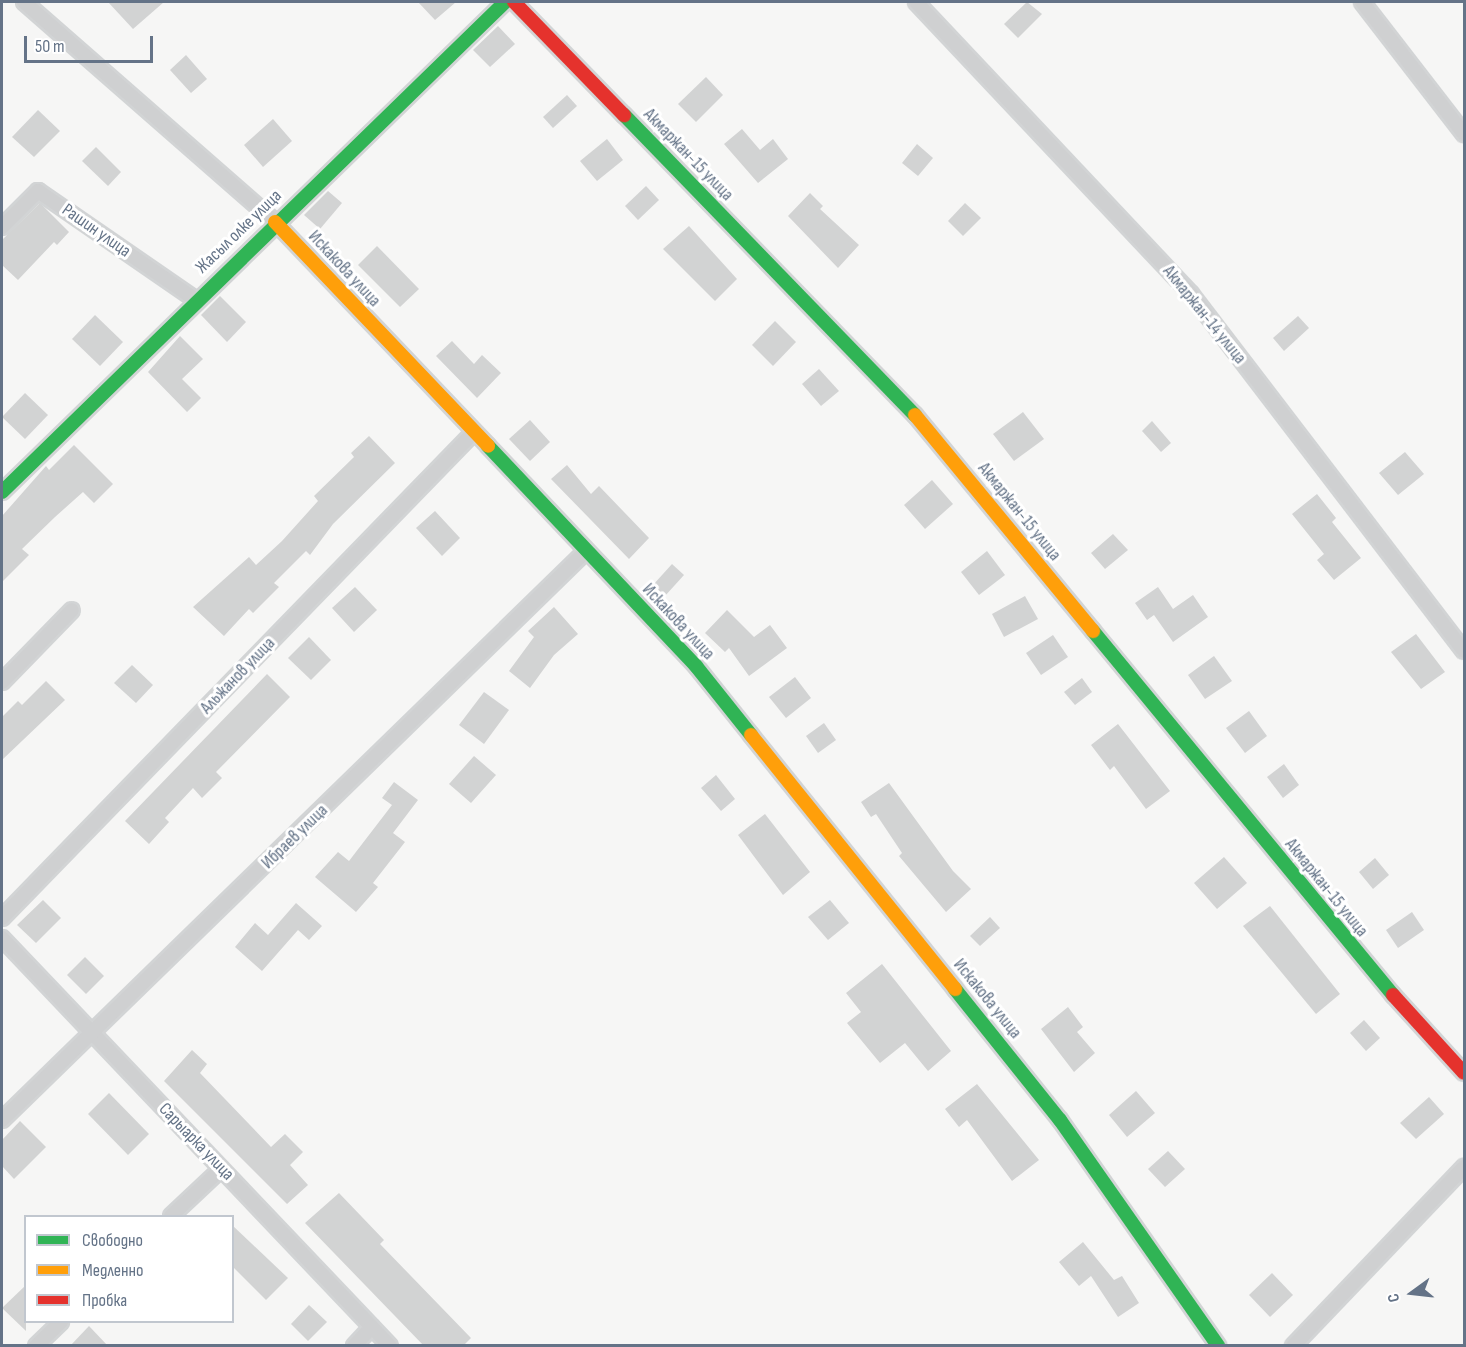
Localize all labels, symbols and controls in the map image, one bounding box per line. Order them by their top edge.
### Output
scale bar [27,24,156,62]
text: 50 m [35,36,65,57]
street label: Акмаржан-15 улица [639,104,737,206]
street label: Жасыл олке улица [192,186,286,278]
street label: Рашин улица [58,200,134,262]
street label: Искакова улица [303,226,385,312]
street label: Акмаржан-14 улица [1158,261,1250,369]
street label: Акмаржан-15 улица [973,459,1065,565]
street label: Искакова улица [637,579,719,665]
street label: Альжанов улица [196,633,280,719]
street label: Ибраев улица [257,800,333,874]
street label: Акмаржан-15 улица [1280,835,1372,941]
street label: Искакова улица [948,955,1026,1043]
street label: Сарыарка улица [154,1099,238,1185]
legend [24,1215,234,1323]
text: Свободно [82,1230,143,1251]
text: Медленно [82,1260,144,1281]
north arrow [1382,1263,1442,1323]
text: Пробка [82,1290,127,1311]
text: С [1384,1291,1404,1304]

